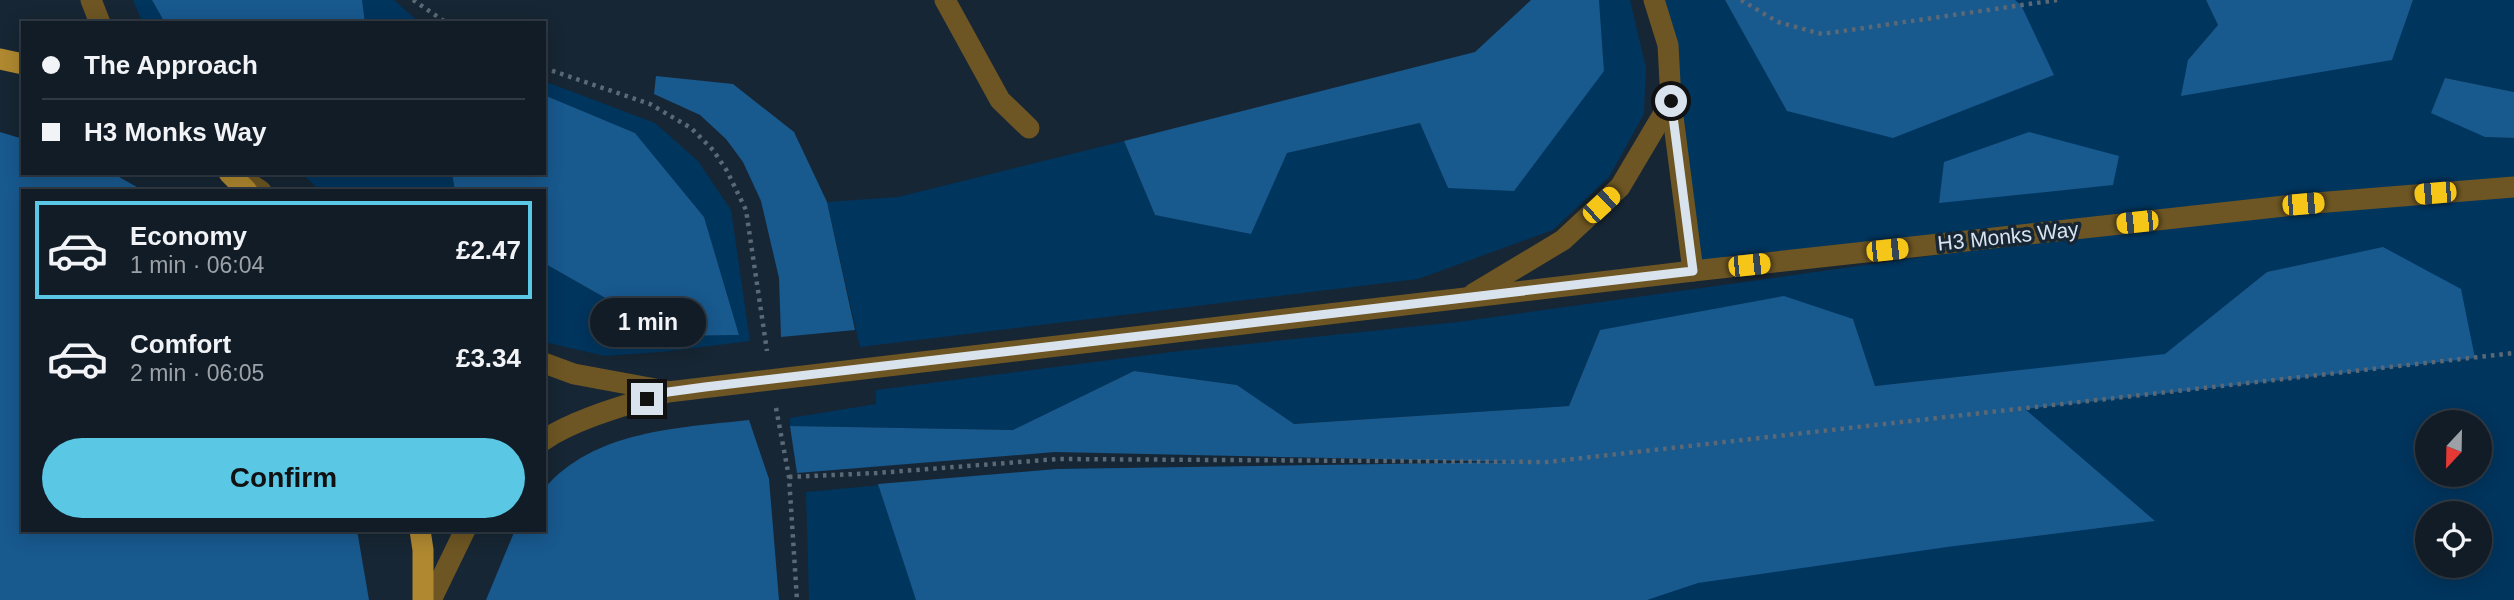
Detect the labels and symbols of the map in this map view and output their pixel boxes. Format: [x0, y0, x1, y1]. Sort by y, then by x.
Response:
route start [1655, 85, 1687, 117]
car [2414, 181, 2457, 205]
car [1579, 183, 1624, 227]
car [2282, 192, 2325, 216]
car [2116, 209, 2159, 235]
street label: H3 Monks Way [1936, 217, 2080, 255]
car [1866, 237, 1909, 263]
car [1728, 252, 1771, 278]
callout: 1 min [589, 298, 705, 346]
route end [631, 383, 663, 415]
north arrow [2415, 410, 2492, 486]

